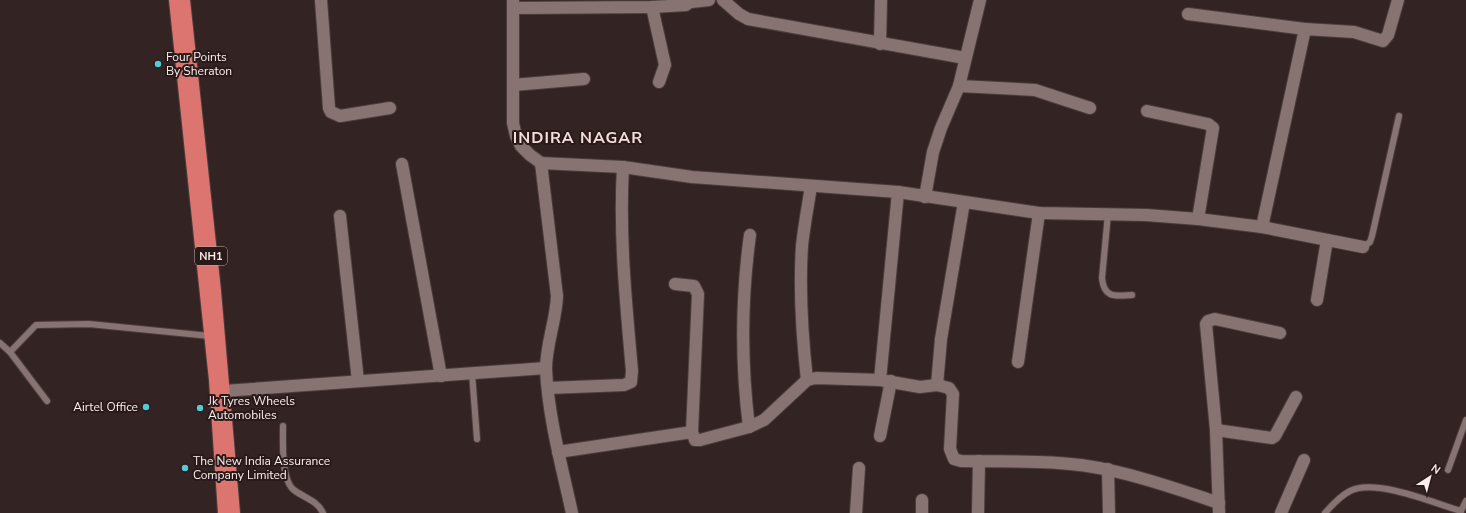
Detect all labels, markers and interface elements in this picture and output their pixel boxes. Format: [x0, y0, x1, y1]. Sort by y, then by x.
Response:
place label: Four Points By Sheraton [166, 49, 232, 79]
marker: Four Points By Sheraton [153, 59, 163, 69]
district label: INDIRA NAGAR [513, 127, 643, 149]
road number: NH1 [195, 247, 227, 265]
place label: Jk Tyres Wheels Automobiles [207, 393, 295, 423]
place label: Airtel Office [73, 399, 138, 415]
marker: Airtel Office [141, 402, 151, 412]
marker: Jk Tyres Wheels Automobiles [195, 403, 205, 413]
place label: The New India Assurance Company Limited [193, 453, 330, 483]
north arrow [1410, 457, 1450, 497]
text: N [1428, 461, 1443, 478]
marker: The New India Assurance Company Limited [180, 463, 190, 473]

